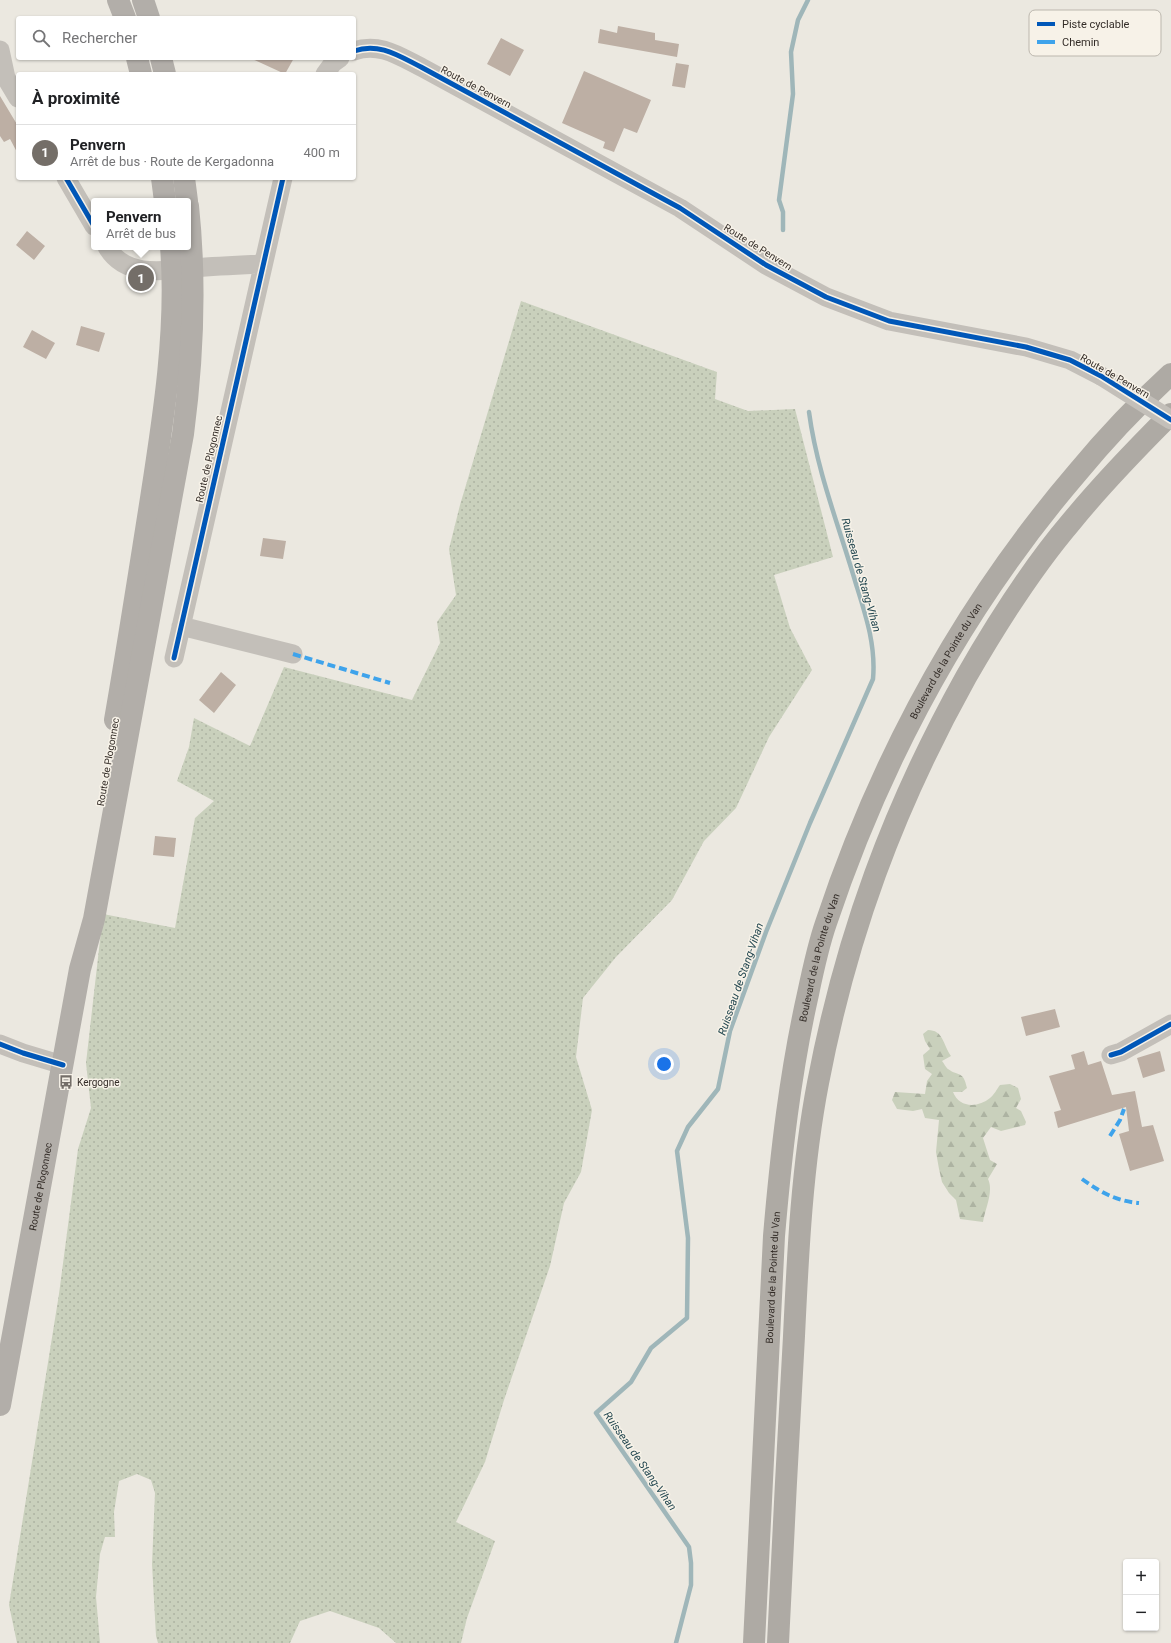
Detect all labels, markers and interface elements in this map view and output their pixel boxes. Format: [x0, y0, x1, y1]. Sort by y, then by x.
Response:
legend [1029, 10, 1161, 56]
search box [16, 16, 356, 60]
text: Piste cyclable [1062, 18, 1130, 31]
icon: search [30, 27, 52, 49]
text: Rechercher [62, 29, 137, 47]
text: Chemin [1062, 36, 1099, 49]
street label: Route de Penvern [439, 64, 513, 110]
text: À proximité [32, 88, 120, 108]
text: Penvern [70, 136, 126, 154]
text: 1 [41, 145, 49, 160]
text: 400 m [303, 145, 340, 160]
text: Arrêt de bus · Route de Kergadonna [70, 154, 274, 169]
popup [91, 198, 191, 250]
text: Penvern [106, 208, 162, 226]
street label: Route de Penvern [722, 222, 794, 272]
text: Arrêt de bus [106, 226, 176, 241]
pin: 1 [128, 263, 154, 293]
street label: Route de Penvern [1079, 352, 1151, 400]
street label: Route de Plogonnec [194, 414, 224, 504]
water label: Ruisseau de Stang-Vihan [838, 517, 884, 634]
street label: Boulevard de la Pointe du Van [907, 601, 984, 721]
street label: Route de Plogonnec [95, 717, 121, 807]
street label: Boulevard de la Pointe du Van [797, 892, 841, 1023]
water label: Ruisseau de Stang-Vihan [716, 921, 766, 1037]
your location [654, 1054, 674, 1074]
bus stop icon: Kergogne [58, 1074, 74, 1090]
place label: Kergogne [77, 1077, 120, 1088]
street label: Route de Plogonnec [27, 1142, 54, 1232]
street label: Boulevard de la Pointe du Van [763, 1211, 782, 1344]
water label: Ruisseau de Stang-Vihan [601, 1409, 679, 1513]
map controls [1123, 1559, 1159, 1631]
button: + [1123, 1559, 1159, 1595]
button: − [1123, 1595, 1159, 1631]

